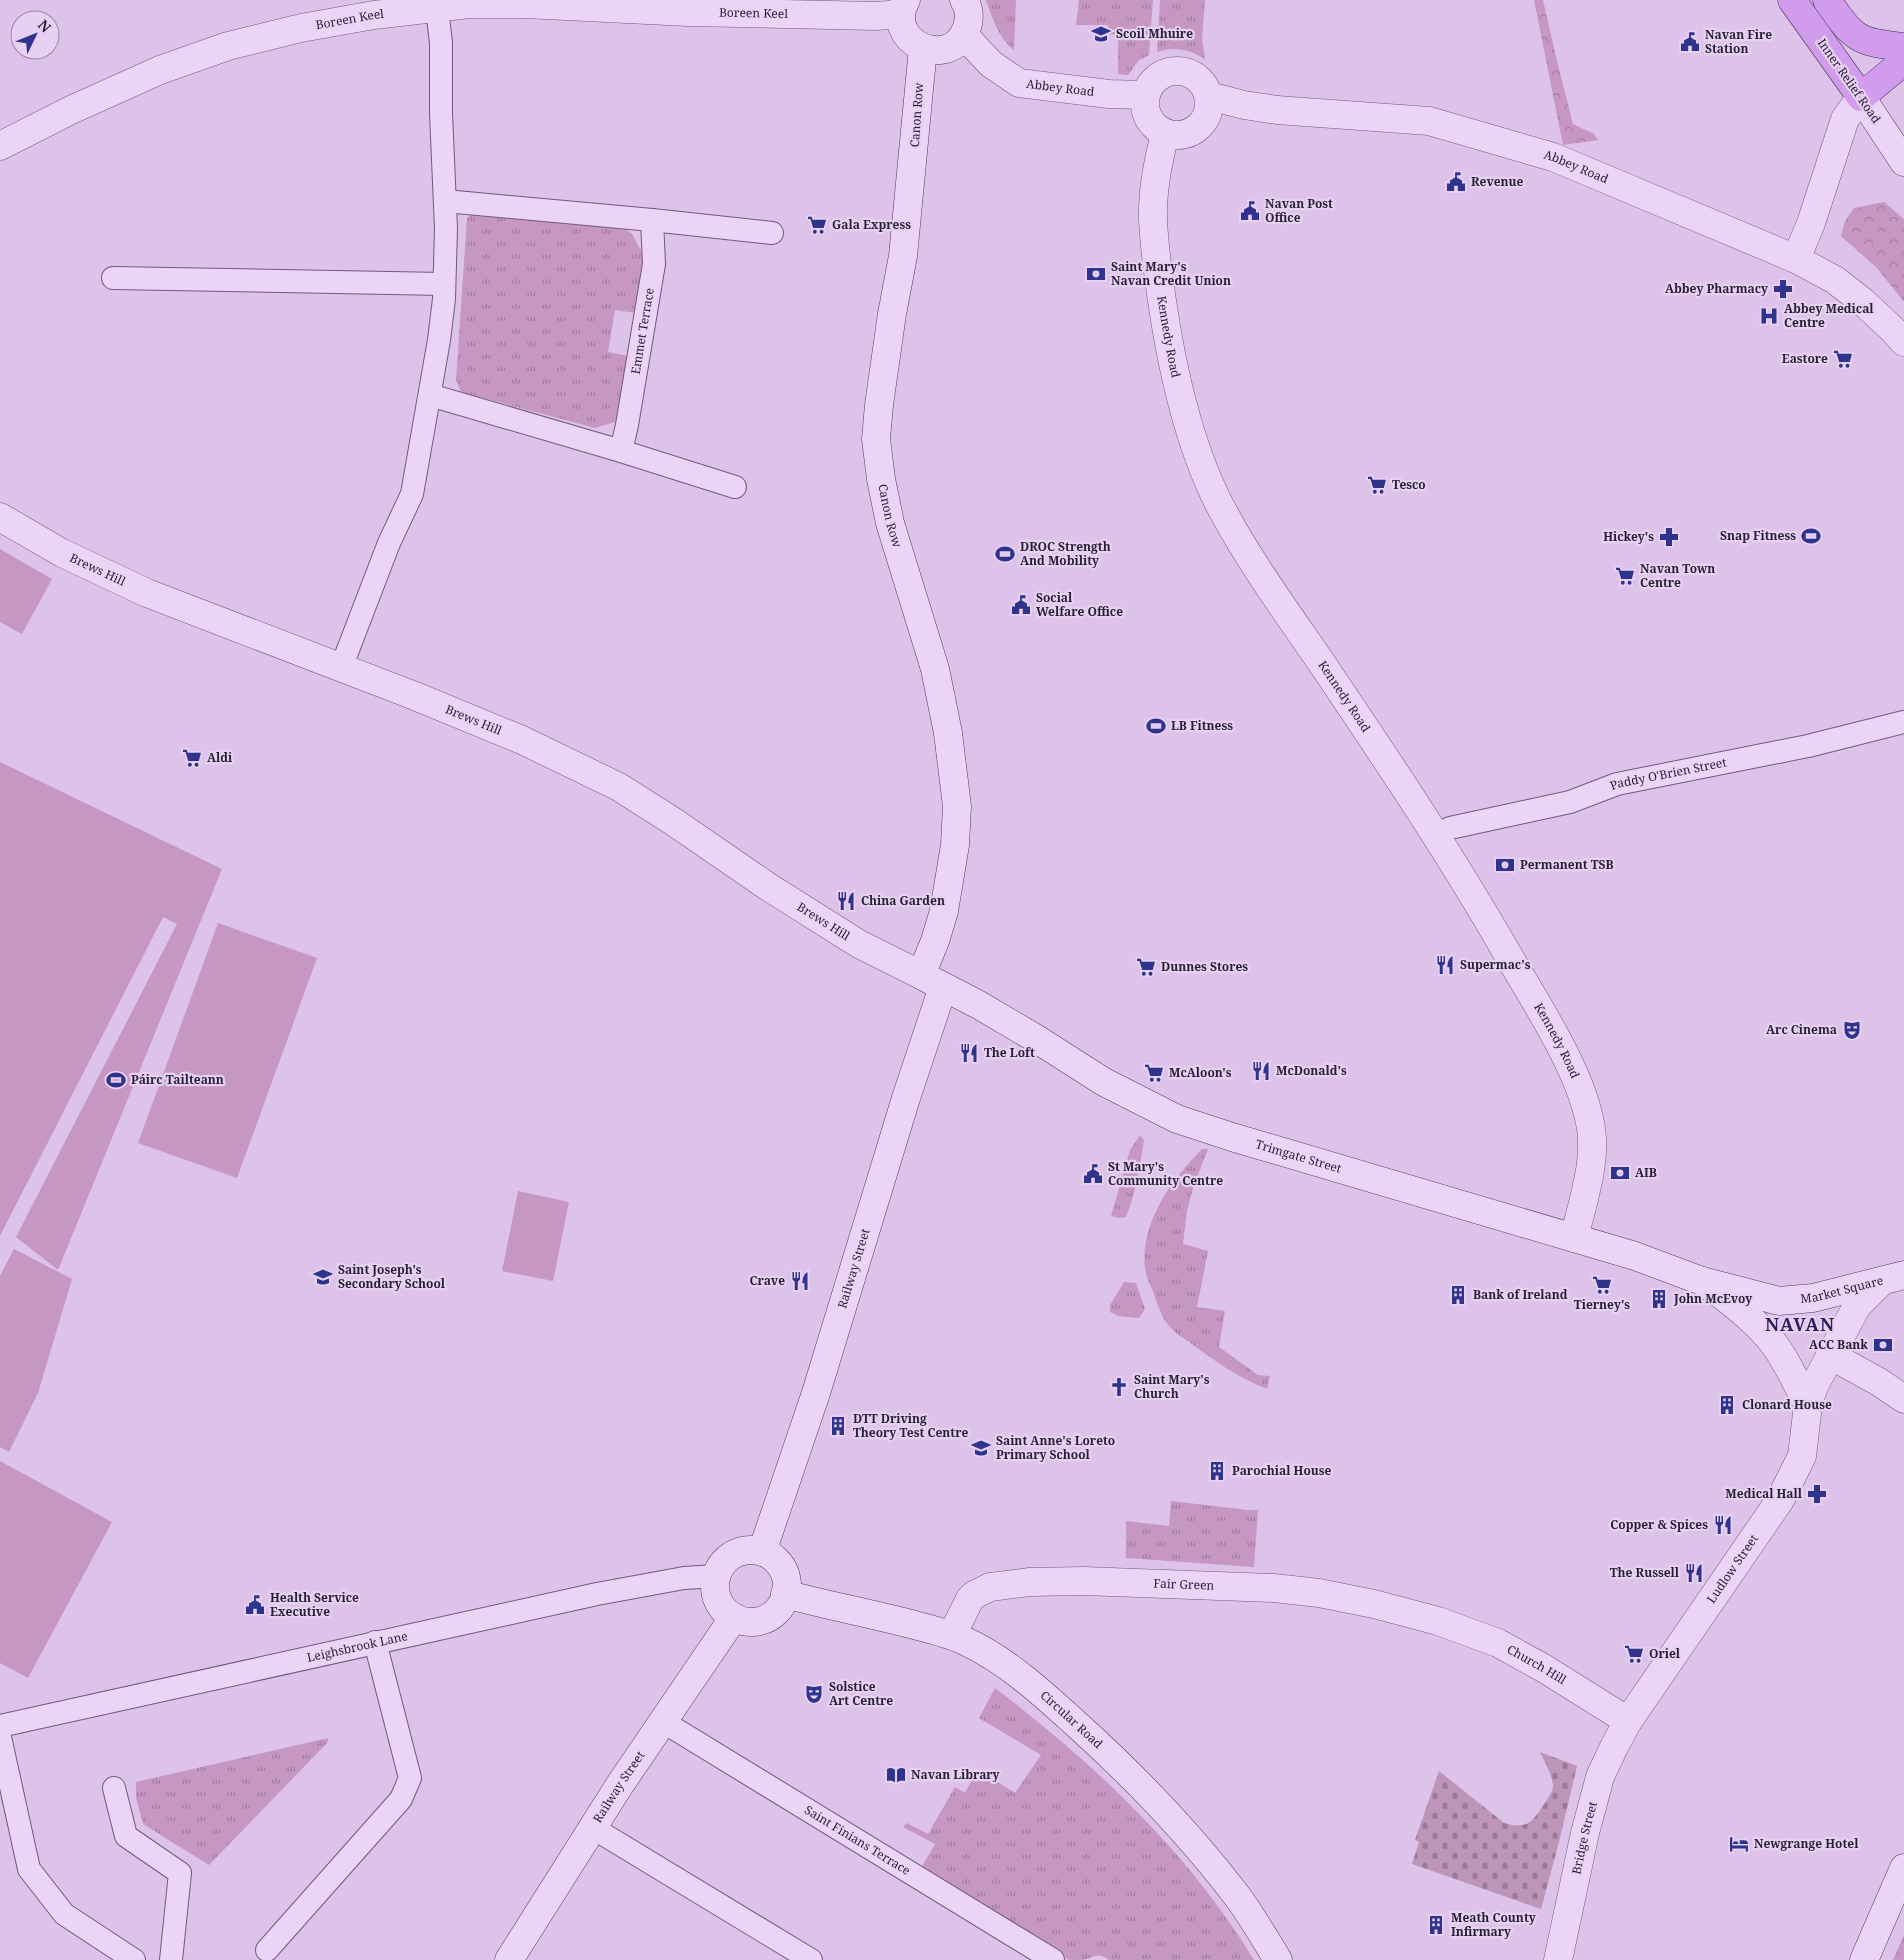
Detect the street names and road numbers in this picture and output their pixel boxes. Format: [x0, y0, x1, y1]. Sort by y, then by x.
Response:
street label: Boreen Keel [719, 4, 788, 22]
street label: Boreen Keel [314, 5, 385, 33]
street label: Inner Relief Road [1814, 35, 1885, 127]
street label: Abbey Road [1025, 75, 1096, 100]
street label: Canon Row [906, 81, 927, 148]
street label: Abbey Road [1542, 146, 1612, 188]
street label: Emmet Terrace [627, 286, 658, 375]
street label: Kennedy Road [1153, 295, 1185, 380]
street label: Canon Row [874, 482, 906, 550]
street label: Brews Hill [67, 549, 129, 590]
street label: Kennedy Road [1314, 657, 1375, 736]
street label: Brews Hill [443, 700, 505, 739]
street label: Paddy O'Brien Street [1607, 753, 1728, 794]
street label: Brews Hill [794, 898, 854, 944]
street label: Kennedy Road [1530, 1000, 1584, 1081]
street label: Trimgate Street [1254, 1135, 1343, 1177]
street label: Railway Street [833, 1226, 874, 1310]
street label: Market Square [1800, 1272, 1885, 1307]
street label: Ludlow Street [1702, 1531, 1762, 1606]
street label: Fair Green [1153, 1575, 1215, 1594]
street label: Leighsbrook Lane [305, 1627, 409, 1666]
street label: Church Hill [1504, 1641, 1570, 1688]
street label: Circular Road [1037, 1687, 1107, 1752]
street label: Railway Street [589, 1748, 648, 1826]
street label: Bridge Street [1567, 1799, 1601, 1876]
street label: Saint Finians Terrace [802, 1801, 914, 1879]

